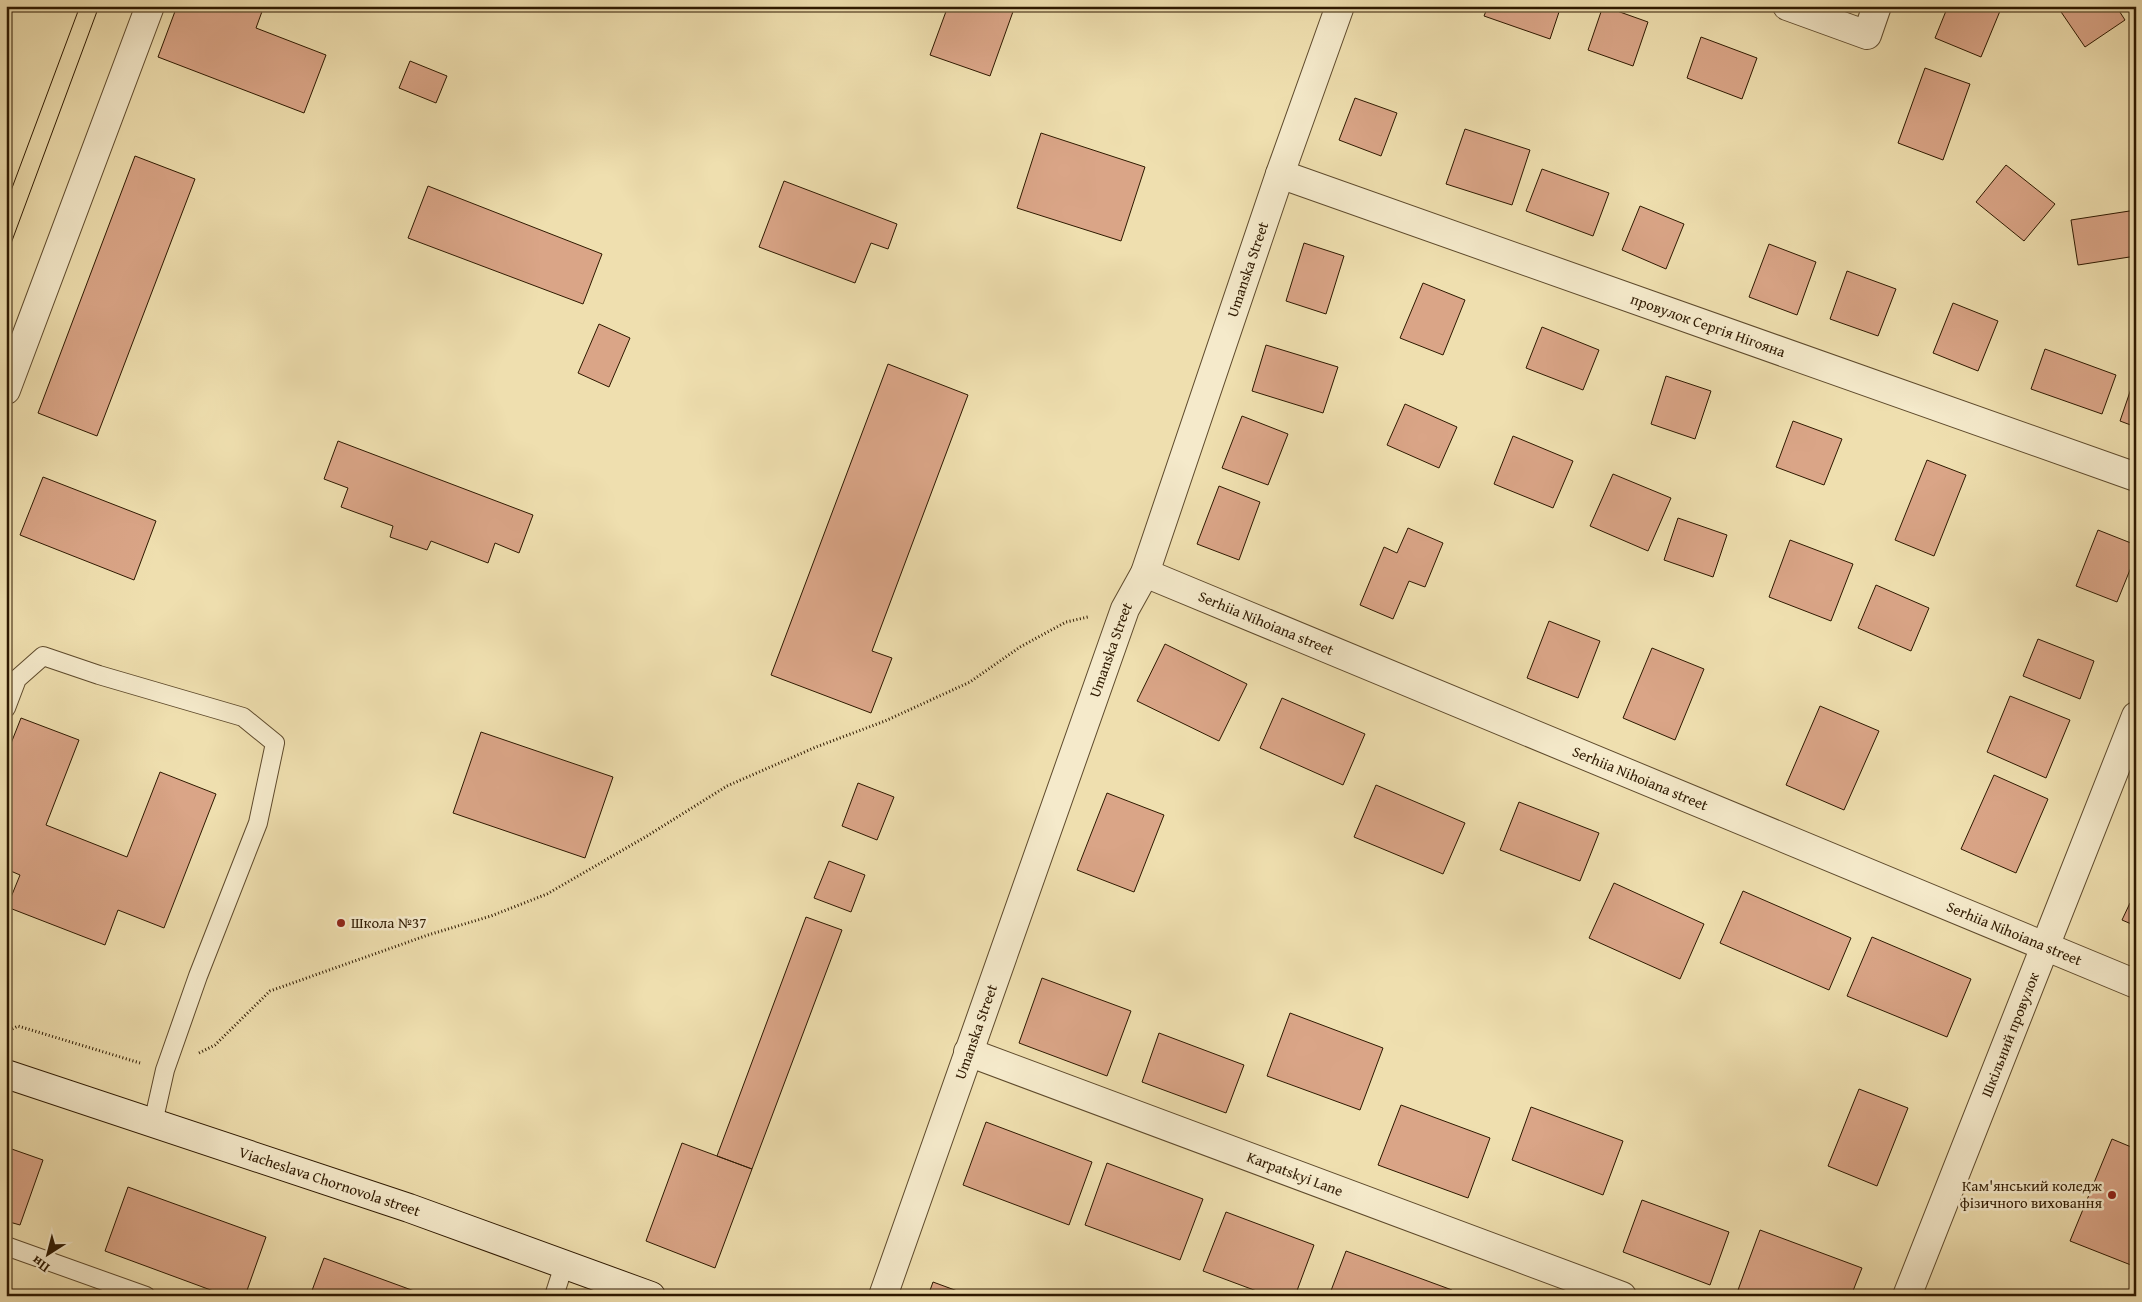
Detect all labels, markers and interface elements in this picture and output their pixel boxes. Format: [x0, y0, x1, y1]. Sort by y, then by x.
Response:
street label: Umanska Street [1221, 218, 1273, 320]
street label: провулок Сергія Нігояна [1628, 288, 1789, 362]
street label: Serhiia Nihoiana street [1195, 585, 1338, 660]
street label: Umanska Street [1084, 597, 1137, 700]
street label: Serhiia Nihoiana street [1569, 740, 1712, 816]
street label: Serhiia Nihoiana street [1944, 896, 2086, 971]
place label: Школа №37 [351, 912, 426, 933]
marker: Школа №37 [335, 917, 347, 929]
street label: Шкільний провулок [1976, 969, 2044, 1100]
street label: Umanska Street [949, 981, 1002, 1082]
street label: Viacheslava Chornovola street [236, 1141, 424, 1222]
street label: Karpatskyi Lane [1244, 1146, 1346, 1201]
place label: Кам'янський коледж фізичного виховання [1960, 1175, 2102, 1213]
marker: Кам'янський коледж фізичного виховання [2106, 1189, 2118, 1201]
north arrow [22, 1230, 72, 1280]
text: Пн [27, 1251, 54, 1278]

